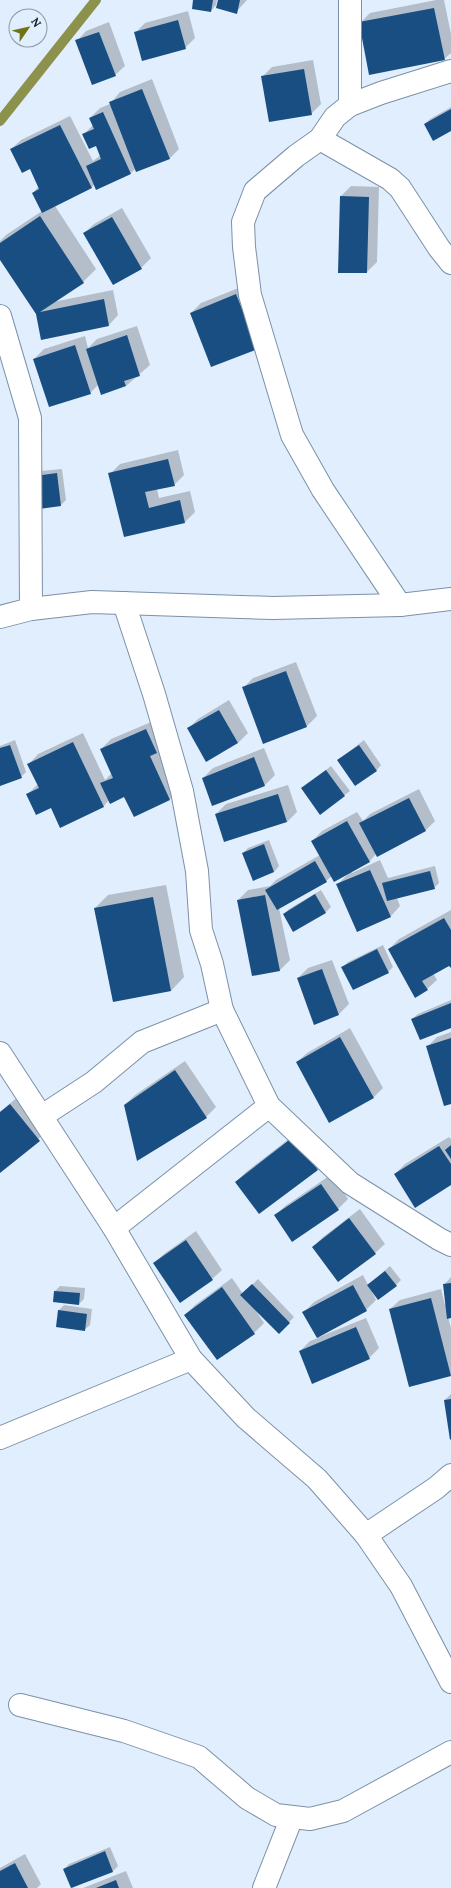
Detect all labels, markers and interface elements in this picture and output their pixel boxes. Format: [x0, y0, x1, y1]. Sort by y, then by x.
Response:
north arrow [8, 8, 48, 48]
text: N [28, 15, 45, 30]

